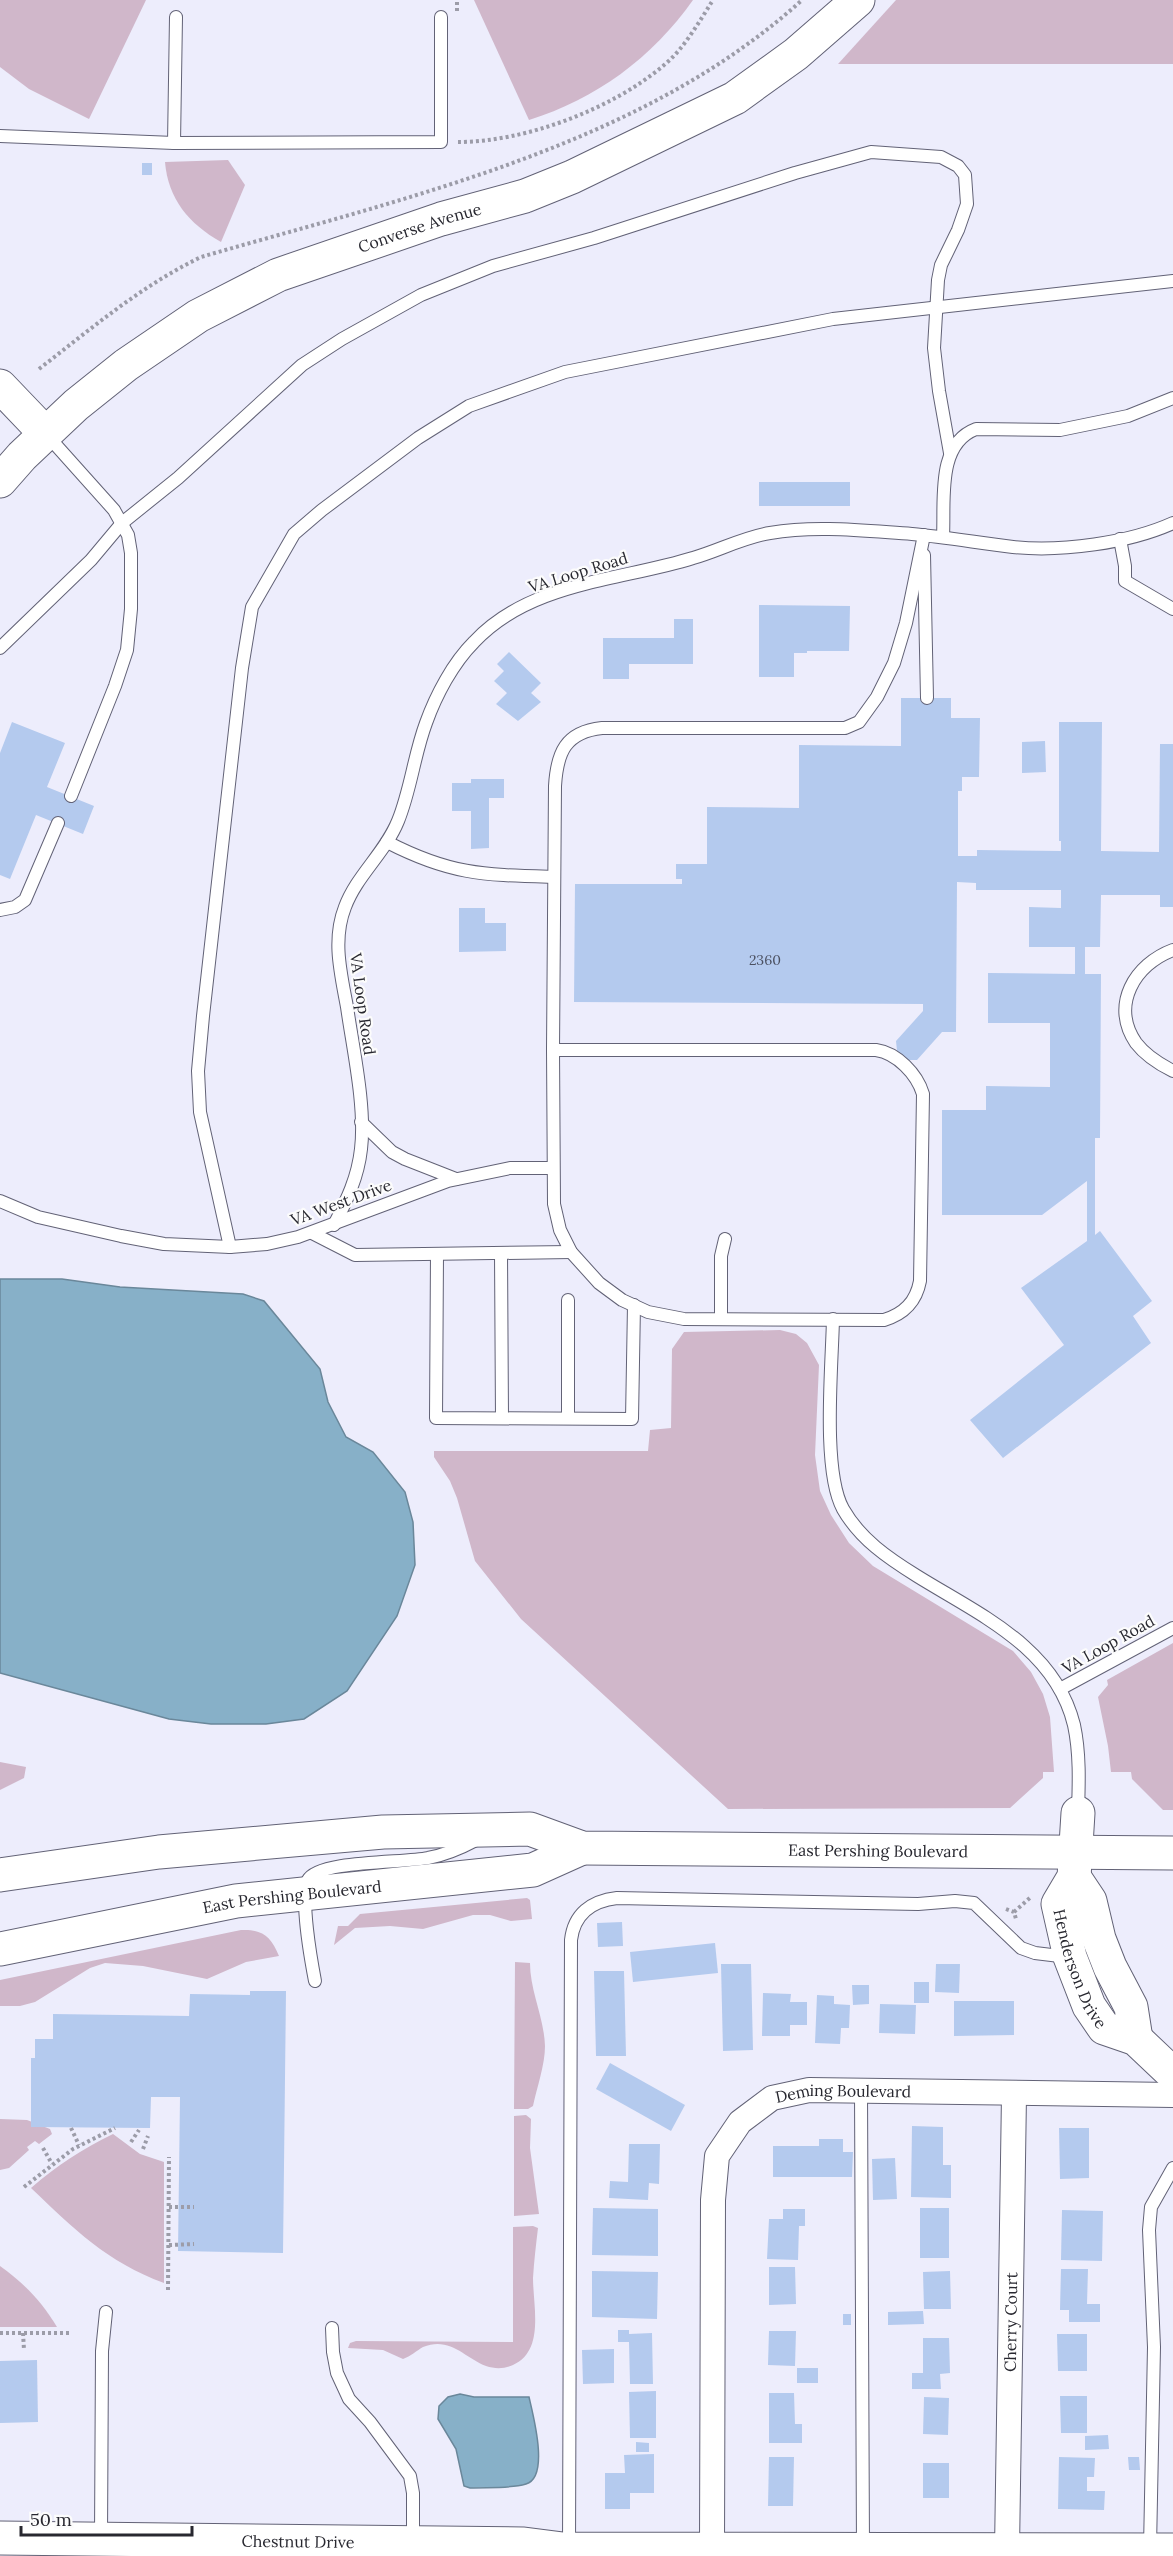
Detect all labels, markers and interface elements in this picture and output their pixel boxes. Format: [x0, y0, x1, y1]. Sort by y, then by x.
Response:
street label: Converse Avenue [355, 198, 484, 257]
street label: VA Loop Road [525, 547, 630, 597]
street label: VA Loop Road [346, 951, 380, 1057]
house number: 2360 [749, 951, 781, 969]
street label: VA West Drive [287, 1174, 394, 1230]
street label: VA Loop Road [1057, 1610, 1158, 1678]
street label: East Pershing Boulevard [788, 1840, 969, 1861]
street label: East Pershing Boulevard [201, 1876, 383, 1918]
street label: Henderson Drive [1049, 1907, 1111, 2032]
street label: Deming Boulevard [773, 2080, 912, 2107]
street label: Cherry Court [1000, 2271, 1021, 2372]
scale bar [21, 2499, 192, 2537]
text: 50 m [30, 2508, 72, 2531]
street label: Chestnut Drive [241, 2531, 355, 2552]

